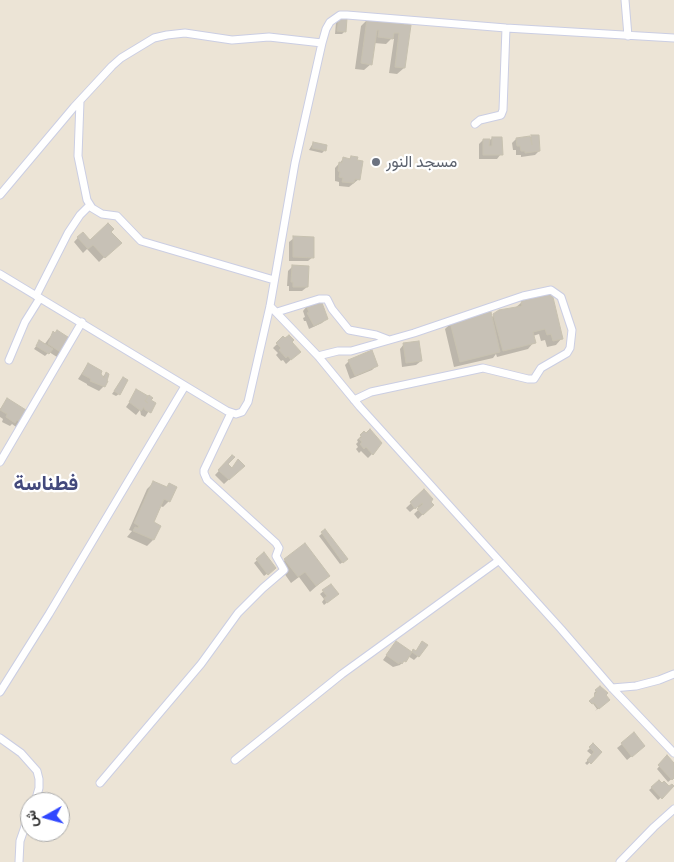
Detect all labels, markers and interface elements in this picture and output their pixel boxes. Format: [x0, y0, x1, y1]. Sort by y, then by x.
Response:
place label: مسجد النور [386, 152, 457, 172]
marker: مسجد النور [370, 156, 382, 168]
district label: فطناسة [14, 471, 78, 497]
north arrow [20, 792, 70, 842]
text: ش [21, 809, 41, 828]

